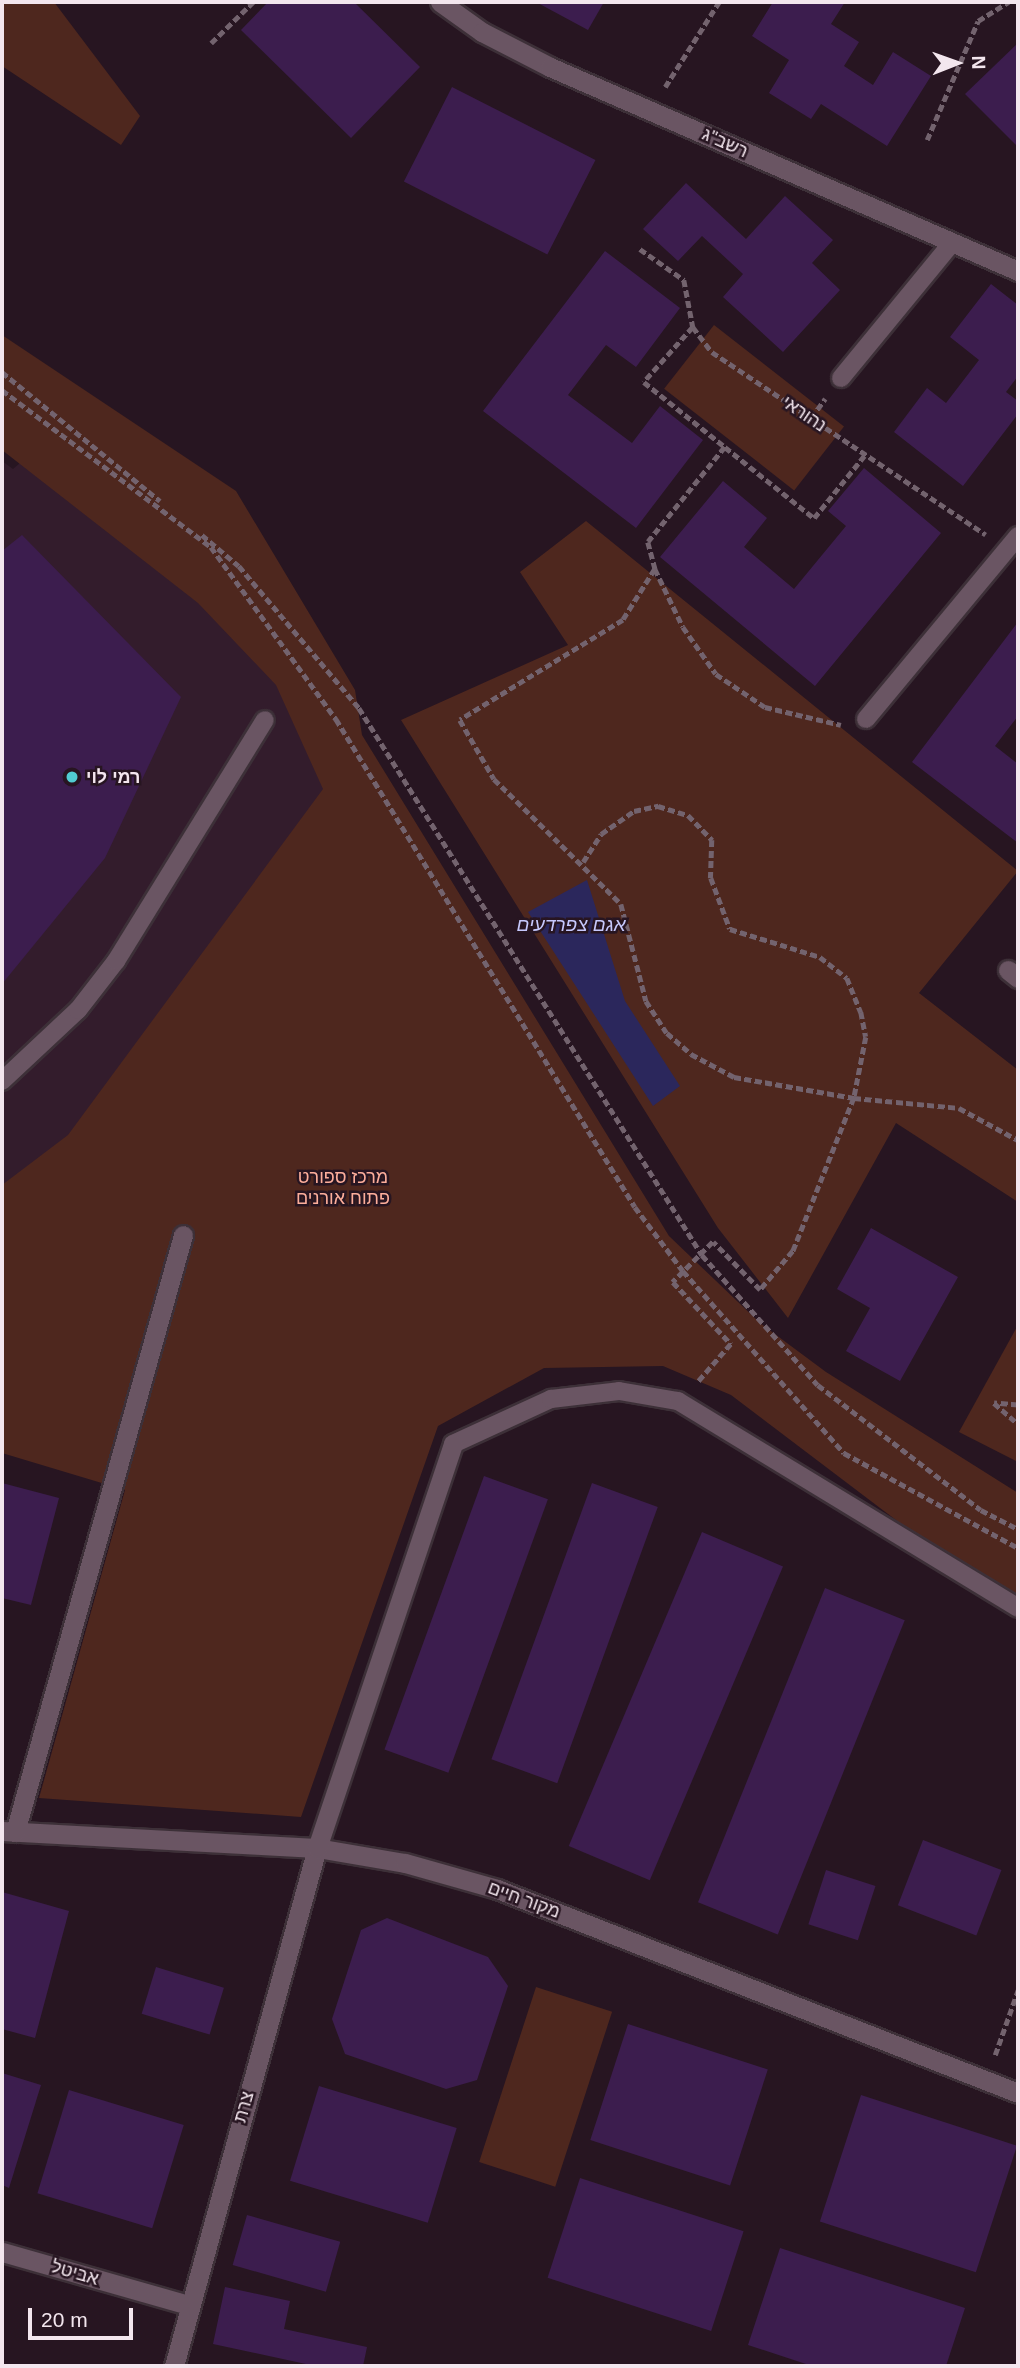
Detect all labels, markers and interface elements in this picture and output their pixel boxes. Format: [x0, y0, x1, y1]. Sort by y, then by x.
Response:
north arrow [922, 28, 992, 98]
text: N [968, 56, 989, 70]
street label: רשב"ג [699, 123, 751, 163]
street label: נהוראי [778, 391, 830, 437]
place label: רמי לוי [86, 766, 140, 788]
marker: רמי לוי [64, 769, 80, 785]
water label: אגם צפרדעים [516, 914, 626, 936]
park label: מרכז ספורט פתוח אורנים [296, 1167, 390, 1210]
street label: מקור חיים [485, 1877, 563, 1923]
street label: צרת [229, 2089, 259, 2125]
street label: אביטל [49, 2256, 101, 2290]
scale bar [32, 2294, 136, 2338]
text: 20 m [41, 2308, 88, 2331]

